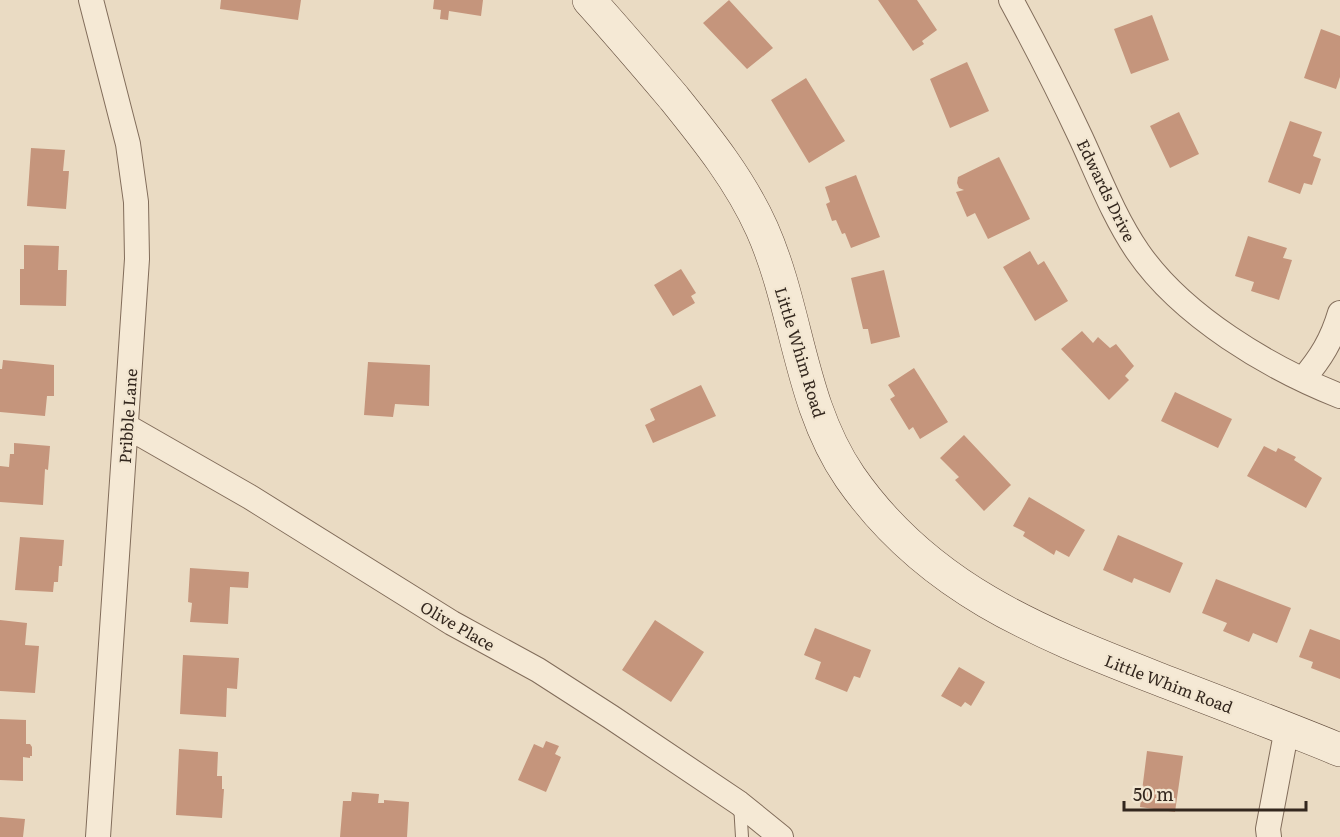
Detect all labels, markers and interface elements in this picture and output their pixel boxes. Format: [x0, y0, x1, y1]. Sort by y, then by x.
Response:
street label: Edwards Drive [1072, 135, 1142, 245]
street label: Little Whim Road [770, 284, 832, 421]
street label: Pribble Lane [112, 368, 142, 464]
street label: Olive Place [416, 594, 500, 656]
street label: Little Whim Road [1101, 647, 1237, 719]
scale bar [1124, 774, 1306, 812]
text: 50 m [1133, 780, 1174, 807]

